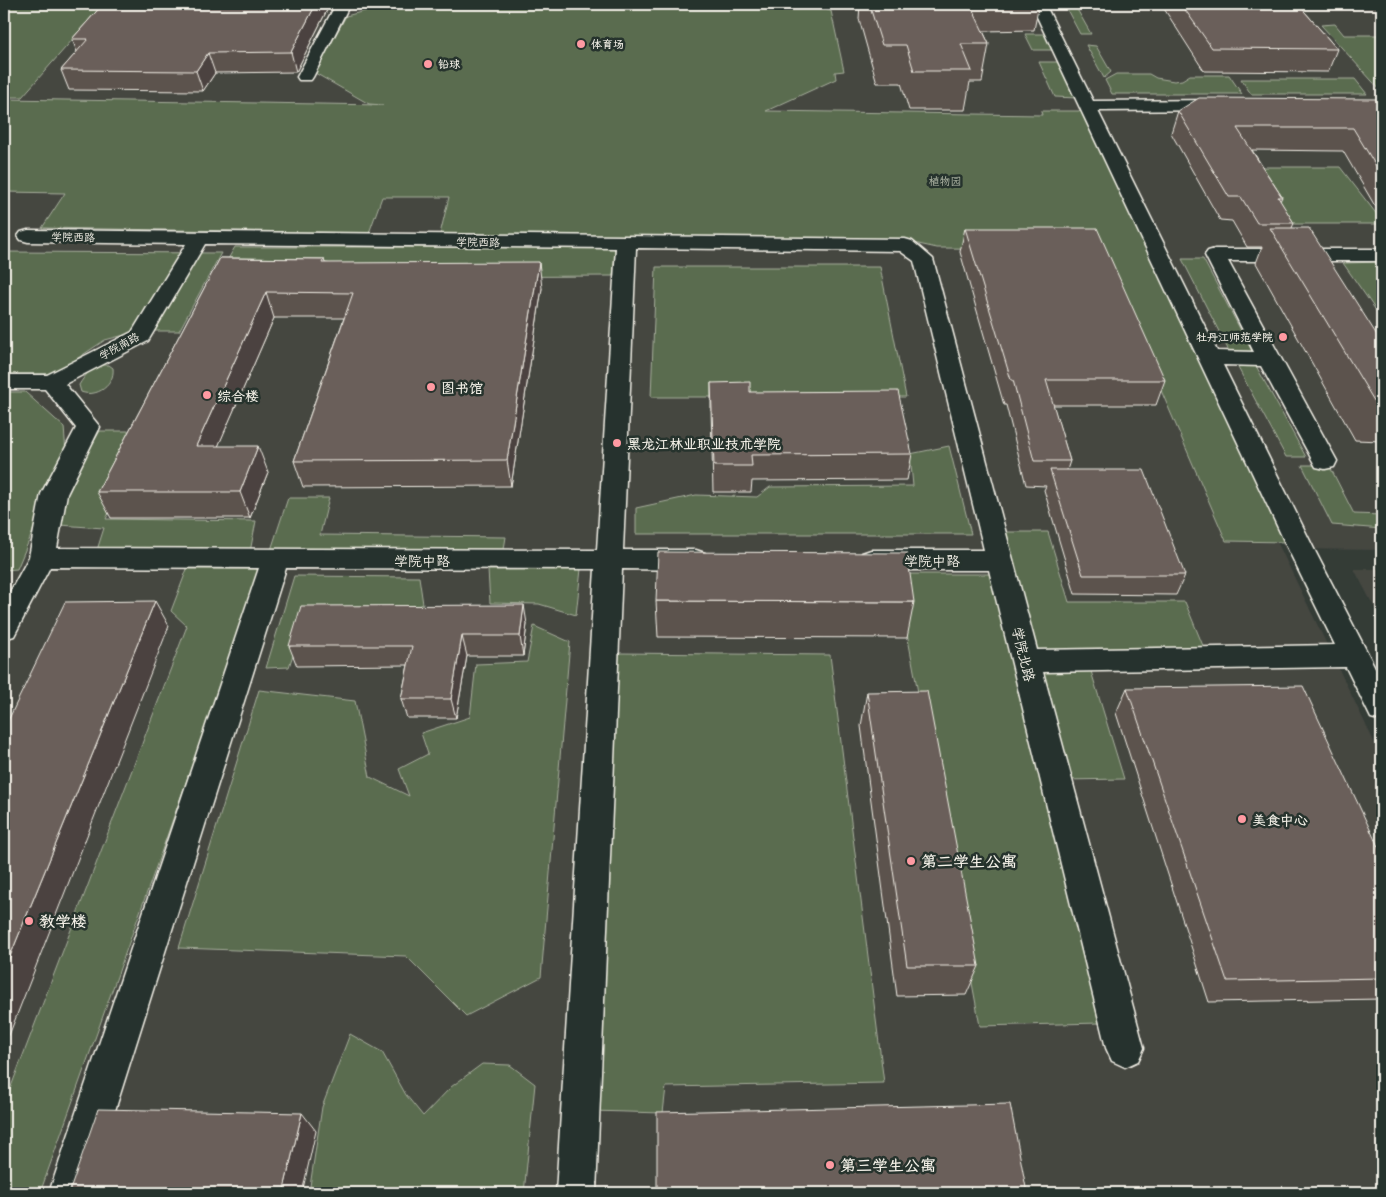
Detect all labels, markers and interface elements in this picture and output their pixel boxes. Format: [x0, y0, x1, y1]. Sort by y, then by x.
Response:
place label: 体育场 [591, 37, 624, 51]
marker: 体育场 [575, 38, 587, 50]
place label: 铅球 [438, 57, 461, 71]
marker: 铅球 [422, 58, 434, 70]
park label: 植物园 [929, 174, 962, 188]
street label: 学院西路 [51, 230, 95, 244]
street label: 学院西路 [456, 235, 500, 249]
street label: 学院南路 [96, 329, 142, 363]
place label: 牡丹江师范学院 [1196, 330, 1273, 344]
marker: 牡丹江师范学院 [1277, 331, 1289, 343]
place label: 图书馆 [441, 378, 483, 397]
marker: 图书馆 [425, 381, 437, 393]
place label: 综合楼 [217, 386, 259, 405]
marker: 综合楼 [201, 389, 213, 401]
place label: 黑龙江林业职业技术学院 [627, 434, 781, 453]
marker: 黑龙江林业职业技术学院 [611, 437, 623, 449]
street label: 学院中路 [394, 551, 450, 570]
street label: 学院中路 [904, 551, 960, 570]
street label: 学院北路 [1008, 625, 1040, 683]
place label: 美食中心 [1252, 810, 1308, 829]
marker: 美食中心 [1236, 813, 1248, 825]
place label: 第二学生公寓 [921, 850, 1017, 872]
marker: 第二学生公寓 [905, 855, 917, 867]
place label: 教学楼 [39, 910, 87, 932]
marker: 教学楼 [23, 915, 35, 927]
place label: 第三学生公寓 [840, 1154, 936, 1176]
marker: 第三学生公寓 [824, 1159, 836, 1171]

